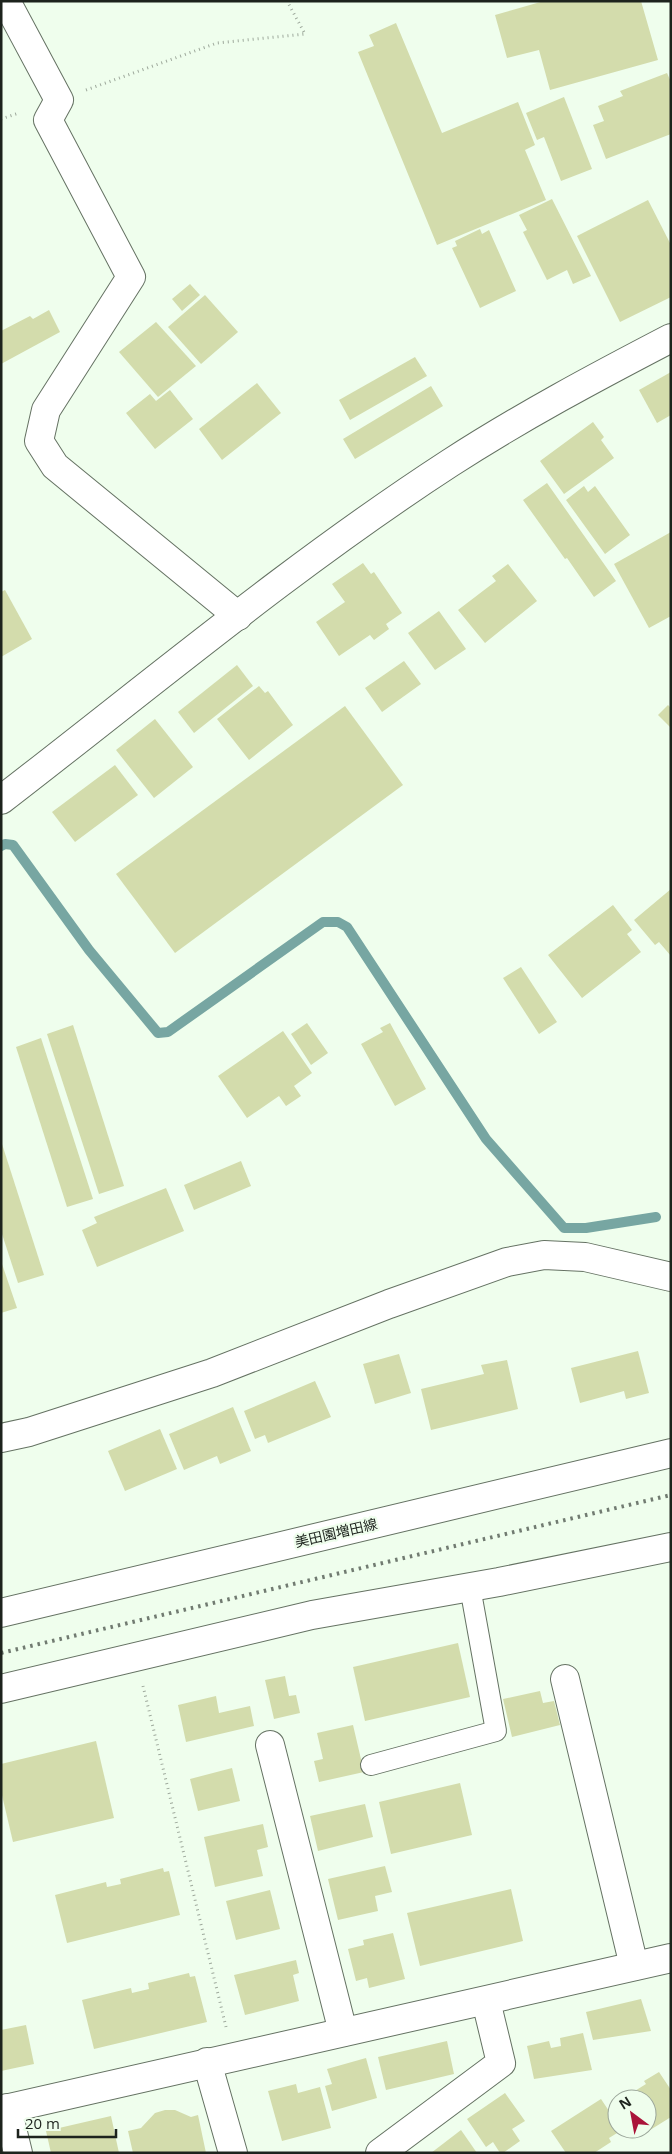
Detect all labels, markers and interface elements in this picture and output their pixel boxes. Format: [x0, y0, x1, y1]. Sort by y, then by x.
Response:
street label: 美田園増田線 [293, 1514, 379, 1551]
north arrow [607, 2089, 657, 2139]
text: N [615, 2091, 635, 2114]
scale bar [18, 2106, 115, 2138]
text: 20 m [25, 2113, 60, 2133]

